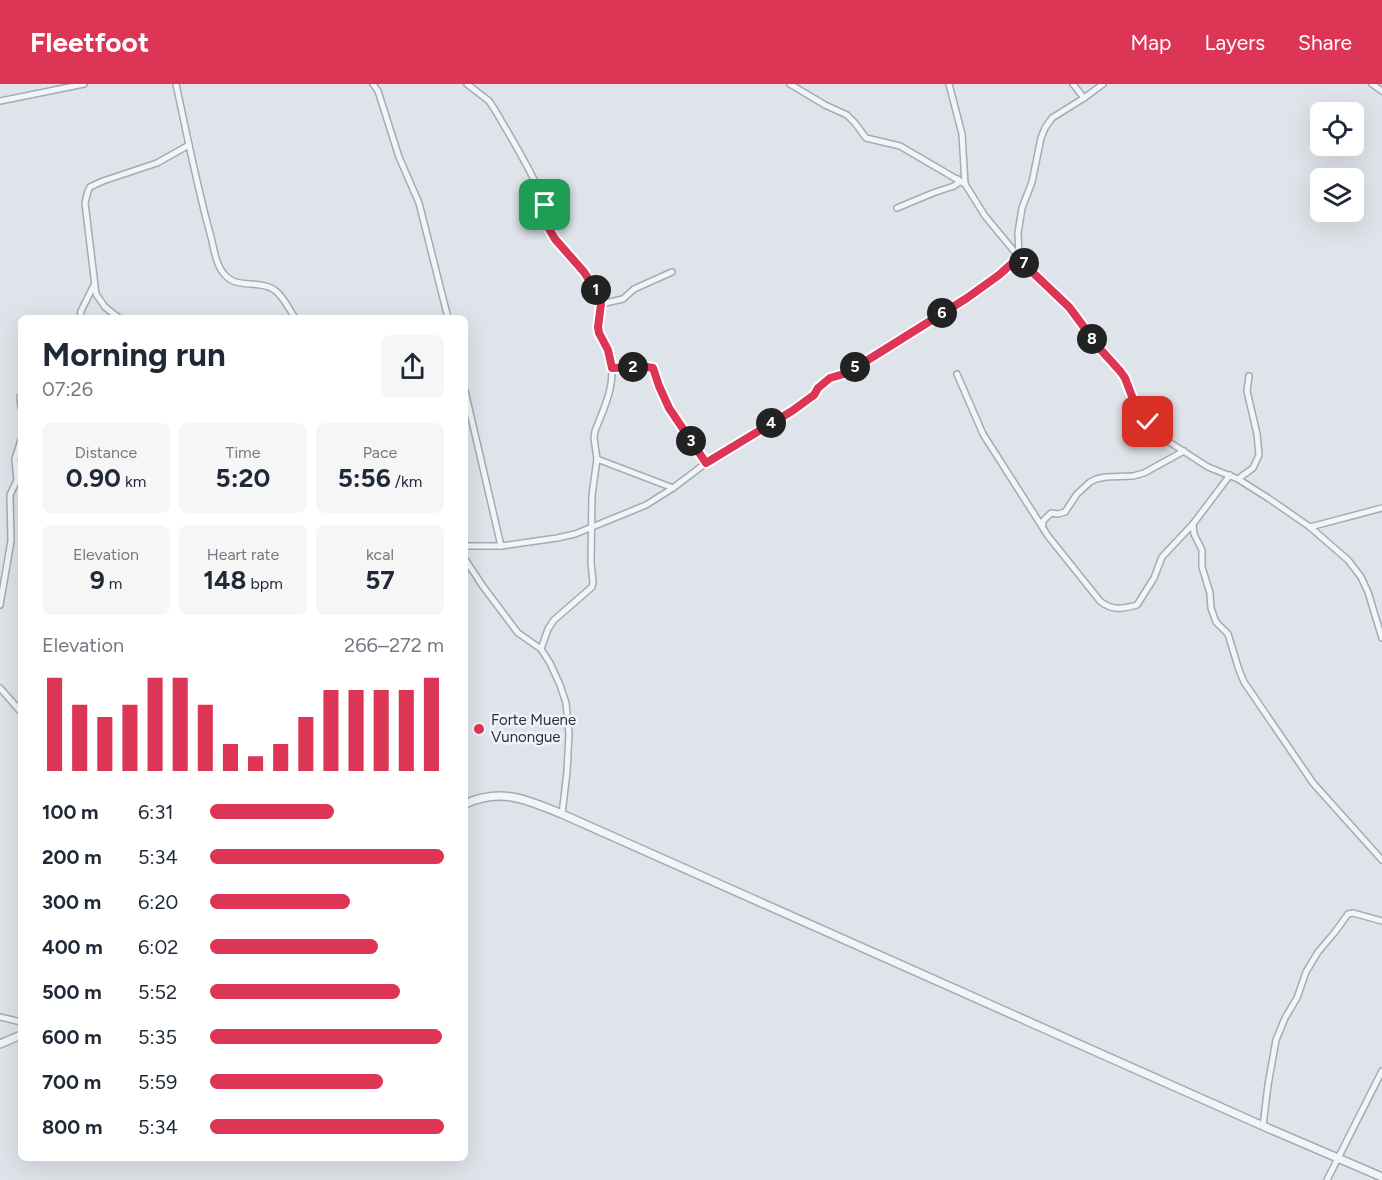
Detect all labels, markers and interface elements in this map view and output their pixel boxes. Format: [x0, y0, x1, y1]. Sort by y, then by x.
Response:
text: Fleetfoot [30, 25, 149, 59]
text: Map [1131, 30, 1171, 55]
text: Layers [1204, 30, 1265, 55]
text: Share [1298, 30, 1352, 55]
map controls [1310, 102, 1364, 222]
button: locate [1310, 102, 1364, 156]
button: layers [1310, 168, 1364, 222]
pin [519, 179, 570, 230]
icon: arrive [528, 188, 561, 221]
pin: 7 [1009, 248, 1039, 278]
text: 7 [1020, 253, 1028, 272]
pin: 1 [581, 275, 611, 305]
text: 1 [593, 280, 599, 299]
pin: 6 [927, 298, 957, 328]
text: 6 [937, 303, 947, 322]
pin: 8 [1077, 324, 1107, 354]
text: 8 [1087, 329, 1097, 348]
text: Morning run [42, 335, 226, 374]
button: share [381, 335, 444, 398]
pin: 2 [618, 352, 648, 382]
pin: 5 [840, 352, 870, 382]
text: 2 [628, 357, 638, 376]
text: 5 [850, 357, 860, 376]
text: 07:26 [42, 377, 93, 401]
pin [1122, 396, 1173, 447]
icon: check [1131, 405, 1164, 438]
pin: 4 [756, 408, 786, 438]
text: 4 [766, 413, 776, 432]
pin: 3 [676, 426, 706, 456]
text: 3 [687, 431, 695, 450]
text: Distance [75, 443, 137, 462]
text: Time [226, 443, 260, 462]
text: Pace [363, 443, 397, 462]
text: 0.90 [66, 462, 121, 494]
text: 5:20 [216, 462, 270, 494]
text: 5:56 [338, 462, 391, 494]
text: km [121, 472, 146, 491]
text: /km [391, 472, 422, 491]
text: Elevation [73, 545, 139, 564]
text: Heart rate [207, 545, 279, 564]
text: kcal [366, 545, 394, 564]
text: 9 [90, 564, 105, 596]
text: 148 [203, 564, 246, 596]
text: 57 [365, 564, 395, 596]
text: m [105, 574, 122, 593]
text: bpm [246, 574, 283, 593]
text: Elevation [42, 633, 124, 657]
text: 266–272 m [344, 633, 444, 657]
place label: Forte Muene Vunongue [491, 711, 576, 746]
marker: Forte Muene Vunongue [472, 722, 486, 736]
text: 100 m [42, 800, 99, 824]
text: 6:31 [138, 800, 174, 824]
text: 200 m [42, 845, 102, 869]
text: 5:34 [138, 845, 178, 869]
text: 300 m [42, 890, 101, 914]
text: 6:20 [138, 890, 178, 914]
text: 400 m [42, 935, 103, 959]
text: 6:02 [138, 935, 178, 959]
text: 500 m [42, 980, 102, 1004]
text: 5:52 [138, 980, 177, 1004]
text: 600 m [42, 1025, 102, 1049]
text: 5:35 [138, 1025, 177, 1049]
text: 700 m [42, 1070, 101, 1094]
text: 5:59 [138, 1070, 177, 1094]
text: 800 m [42, 1115, 102, 1139]
text: 5:34 [138, 1115, 178, 1139]

